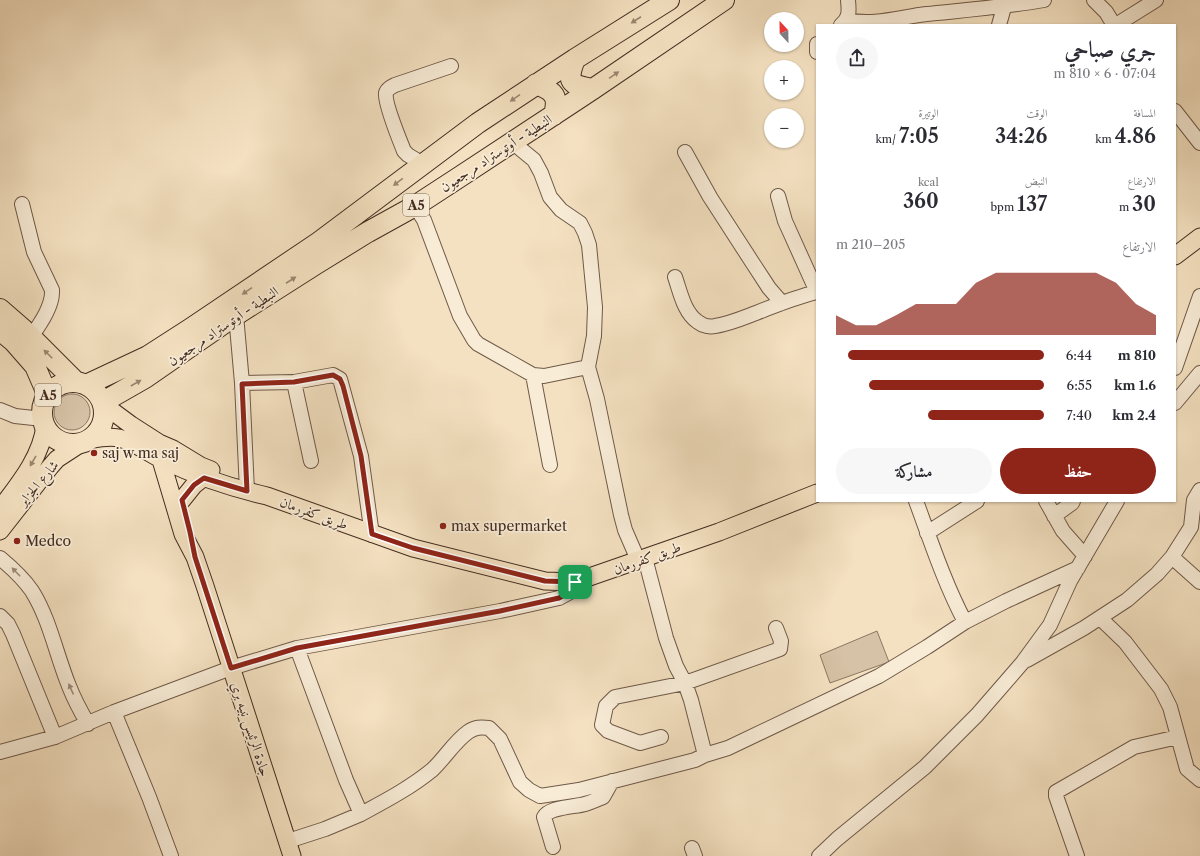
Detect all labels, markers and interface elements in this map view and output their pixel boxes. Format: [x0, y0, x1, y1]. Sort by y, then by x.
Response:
north arrow [764, 12, 804, 52]
map controls [764, 12, 804, 148]
one-way arrow [631, 16, 641, 24]
text: جري صباحي [1064, 36, 1156, 63]
button: share [836, 37, 878, 79]
button: + [764, 60, 804, 100]
text: 07:04 · 6 × 810 m [1054, 65, 1156, 81]
one-way arrow [609, 71, 619, 79]
one-way arrow [509, 95, 521, 102]
text: الوتيرة [918, 106, 939, 120]
text: الوقت [1026, 106, 1047, 120]
text: المسافة [1134, 106, 1156, 120]
button: − [764, 108, 804, 148]
street label: النبطية - أوتوستراد مرجعيون [436, 109, 556, 197]
text: 7:05 [899, 124, 939, 148]
text: 34:26 [995, 124, 1047, 148]
text: 4.86 [1115, 124, 1156, 148]
text: /km [875, 132, 899, 146]
text: km [1095, 132, 1115, 146]
text: النبض [1025, 174, 1047, 188]
text: الارتفاع [1127, 174, 1156, 188]
text: kcal [918, 175, 939, 189]
one-way arrow [393, 178, 403, 186]
text: 360 [903, 189, 939, 213]
text: 137 [1017, 192, 1047, 216]
text: 30 [1132, 192, 1156, 216]
road number: A5 [403, 194, 429, 216]
text: bpm [990, 200, 1017, 214]
text: m [1119, 200, 1132, 214]
text: 205–210 m [836, 236, 905, 252]
text: الارتفاع [1122, 238, 1156, 254]
one-way arrow [286, 276, 297, 284]
street label: النبطية - أوتوستراد مرجعيون [164, 281, 282, 371]
one-way arrow [241, 287, 253, 294]
text: 6:44 [1066, 347, 1092, 363]
text: 810 m [1118, 347, 1156, 363]
one-way arrow [43, 349, 53, 359]
text: 6:55 [1067, 377, 1092, 393]
text: 1.6 km [1114, 377, 1156, 393]
one-way arrow [131, 379, 142, 386]
road number: A5 [35, 384, 61, 406]
text: 7:40 [1066, 407, 1092, 423]
text: 2.4 km [1112, 407, 1156, 423]
place label: saj w ma saj [102, 444, 179, 462]
marker: saj w ma saj [89, 448, 99, 458]
button: مشاركة [836, 448, 992, 494]
button: حفظ [1000, 448, 1156, 494]
one-way arrow [29, 455, 36, 467]
street label: شارع الجزاير [12, 456, 65, 513]
street label: طريق كفررمان [278, 492, 350, 534]
place label: max supermarket [451, 517, 567, 535]
marker: max supermarket [438, 521, 448, 531]
place label: Medco [25, 532, 71, 550]
marker: Medco [12, 536, 22, 546]
street label: طريق كفررمان [611, 537, 683, 579]
pin [558, 565, 592, 599]
one-way arrow [11, 567, 21, 577]
icon: arrive [564, 571, 586, 593]
street label: جادة الرئيس نبيه بري [224, 679, 275, 779]
one-way arrow [67, 683, 73, 695]

